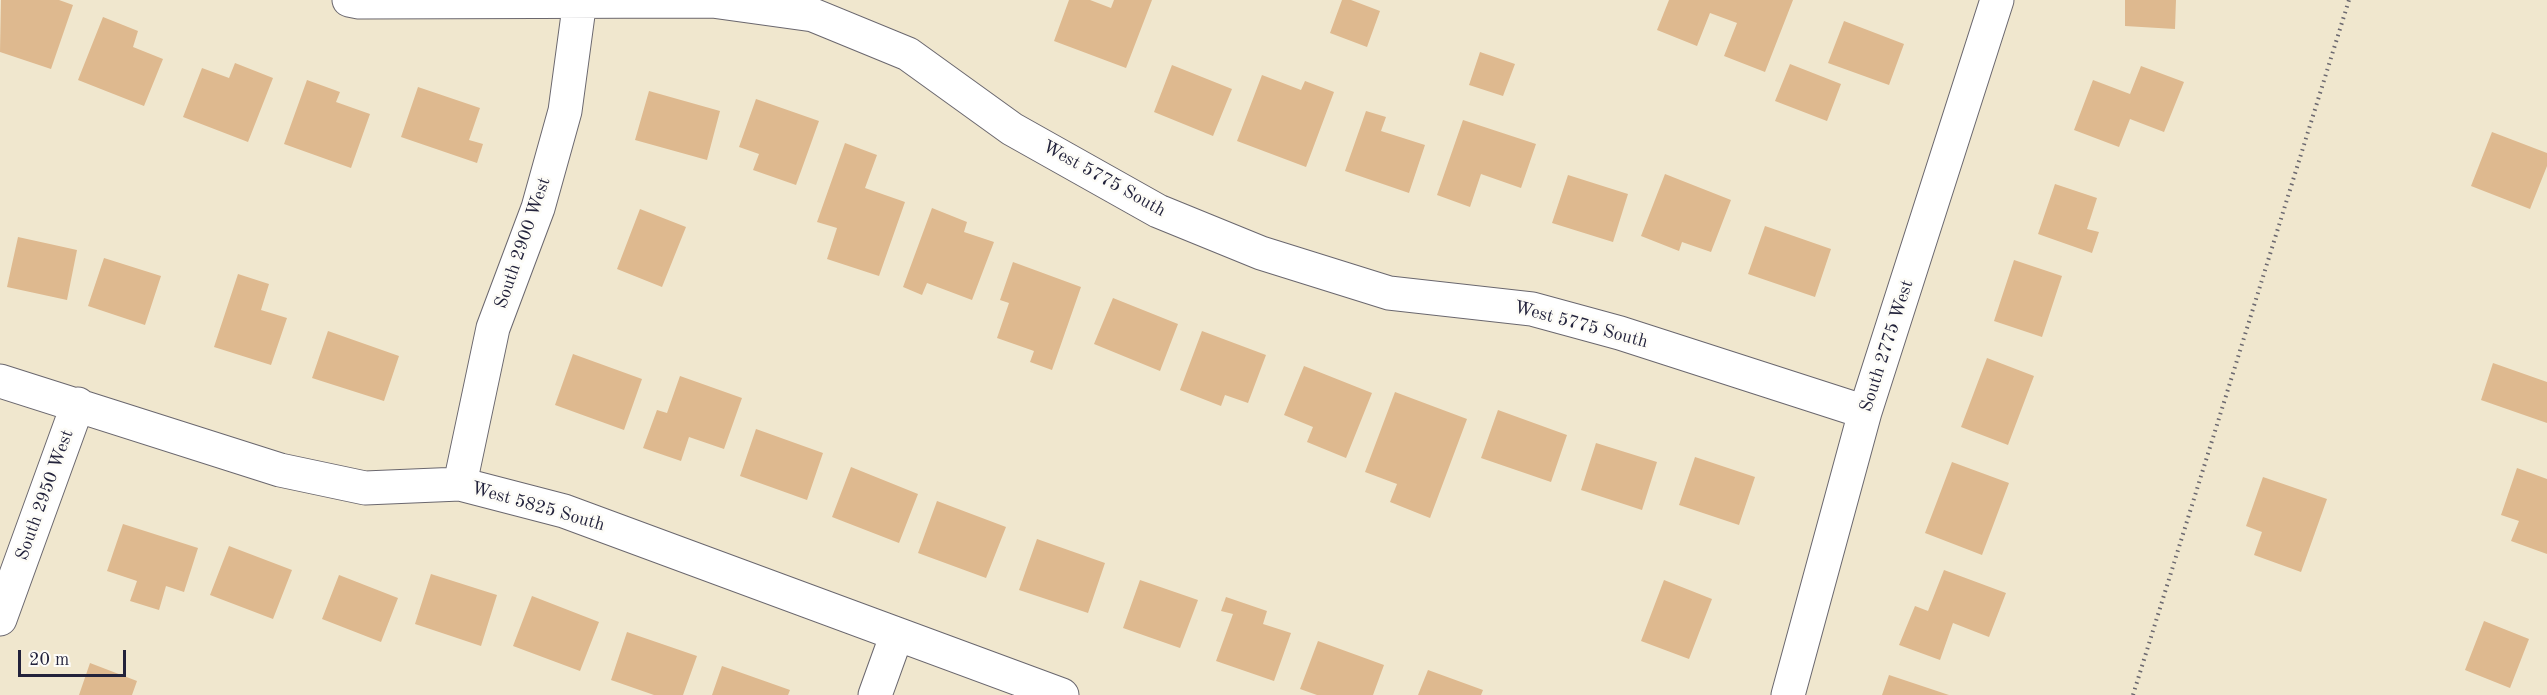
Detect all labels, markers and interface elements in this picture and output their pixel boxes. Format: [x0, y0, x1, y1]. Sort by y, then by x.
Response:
street label: West 5775 South [1039, 136, 1169, 222]
street label: South 2900 West [490, 174, 556, 312]
street label: South 2775 West [1855, 277, 1919, 415]
street label: West 5775 South [1512, 297, 1650, 353]
street label: South 2950 West [11, 427, 79, 563]
street label: West 5825 South [469, 478, 607, 536]
scale bar [21, 638, 129, 676]
text: 20 m [29, 651, 69, 669]

